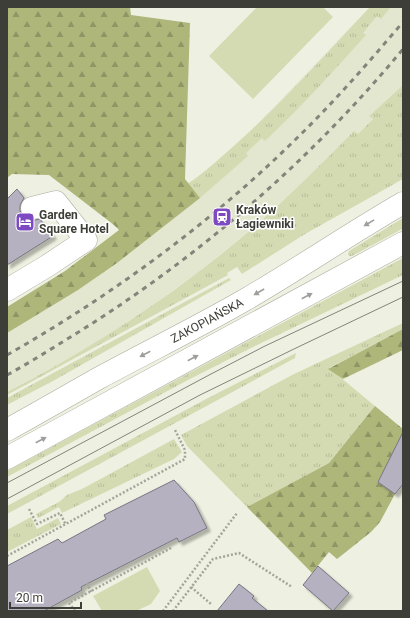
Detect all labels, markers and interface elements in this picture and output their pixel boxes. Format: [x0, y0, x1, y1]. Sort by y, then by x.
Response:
place label: Kraków Łagiewniki [236, 203, 294, 231]
station icon: Kraków Łagiewniki [211, 206, 233, 228]
place label: Garden Square Hotel [39, 208, 109, 236]
hotel icon: Garden Square Hotel [14, 211, 36, 233]
one-way arrow [364, 219, 374, 227]
one-way arrow [253, 288, 265, 295]
one-way arrow [301, 293, 313, 299]
street label: ZAKOPIAŃSKA [168, 295, 246, 346]
one-way arrow [139, 351, 151, 357]
one-way arrow [187, 355, 198, 361]
one-way arrow [35, 436, 47, 443]
scale bar [10, 584, 81, 610]
text: 20 m [16, 591, 43, 605]

